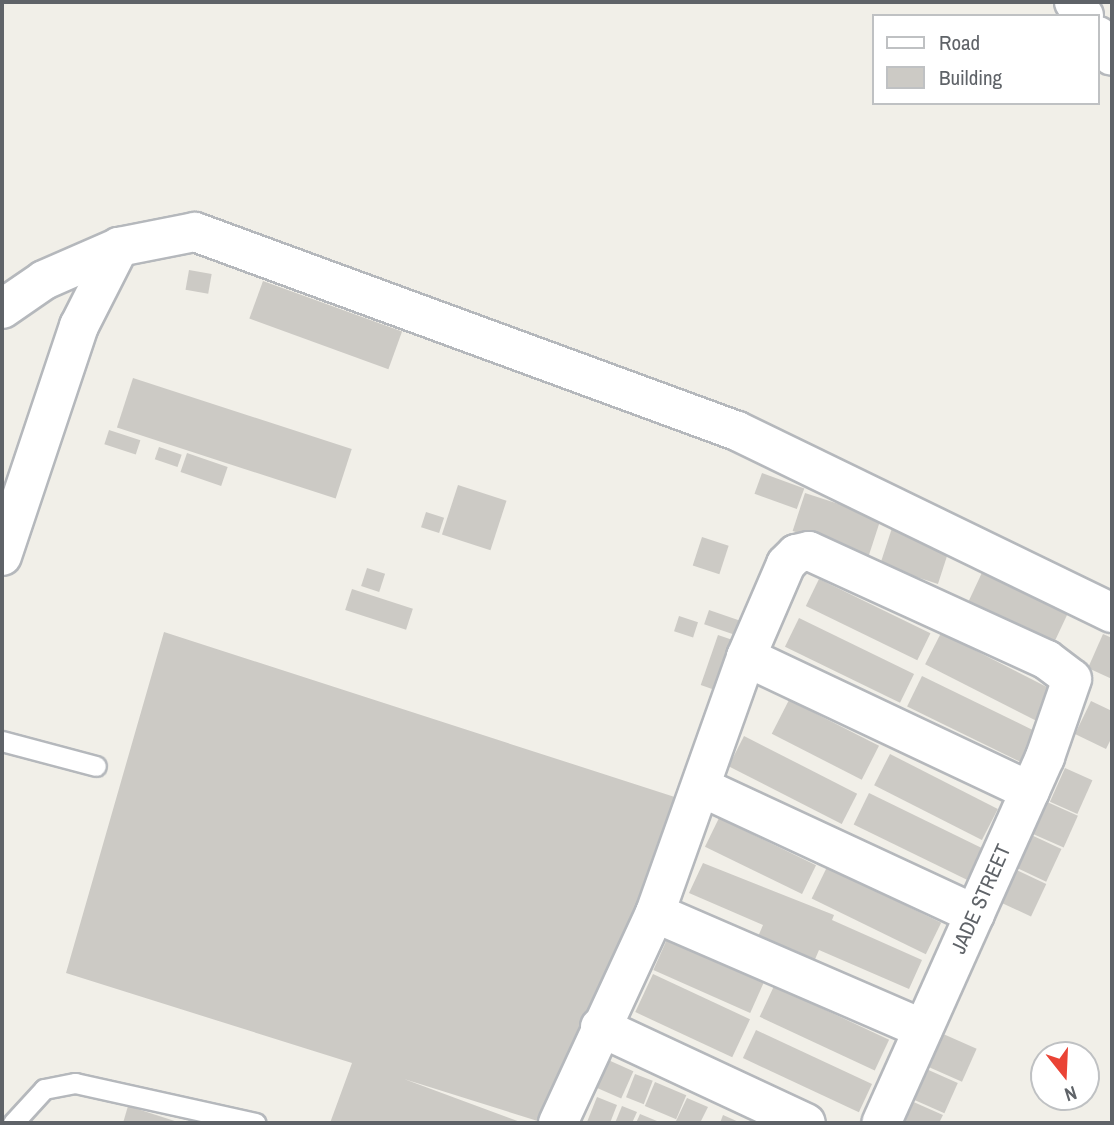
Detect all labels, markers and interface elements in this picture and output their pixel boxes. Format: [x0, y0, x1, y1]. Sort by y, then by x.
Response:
legend [872, 14, 1100, 105]
text: Road [939, 28, 980, 57]
text: Building [939, 63, 1002, 92]
street label: JADE STREET [946, 841, 1016, 957]
north arrow [1030, 1041, 1100, 1111]
text: N [1062, 1080, 1080, 1108]

